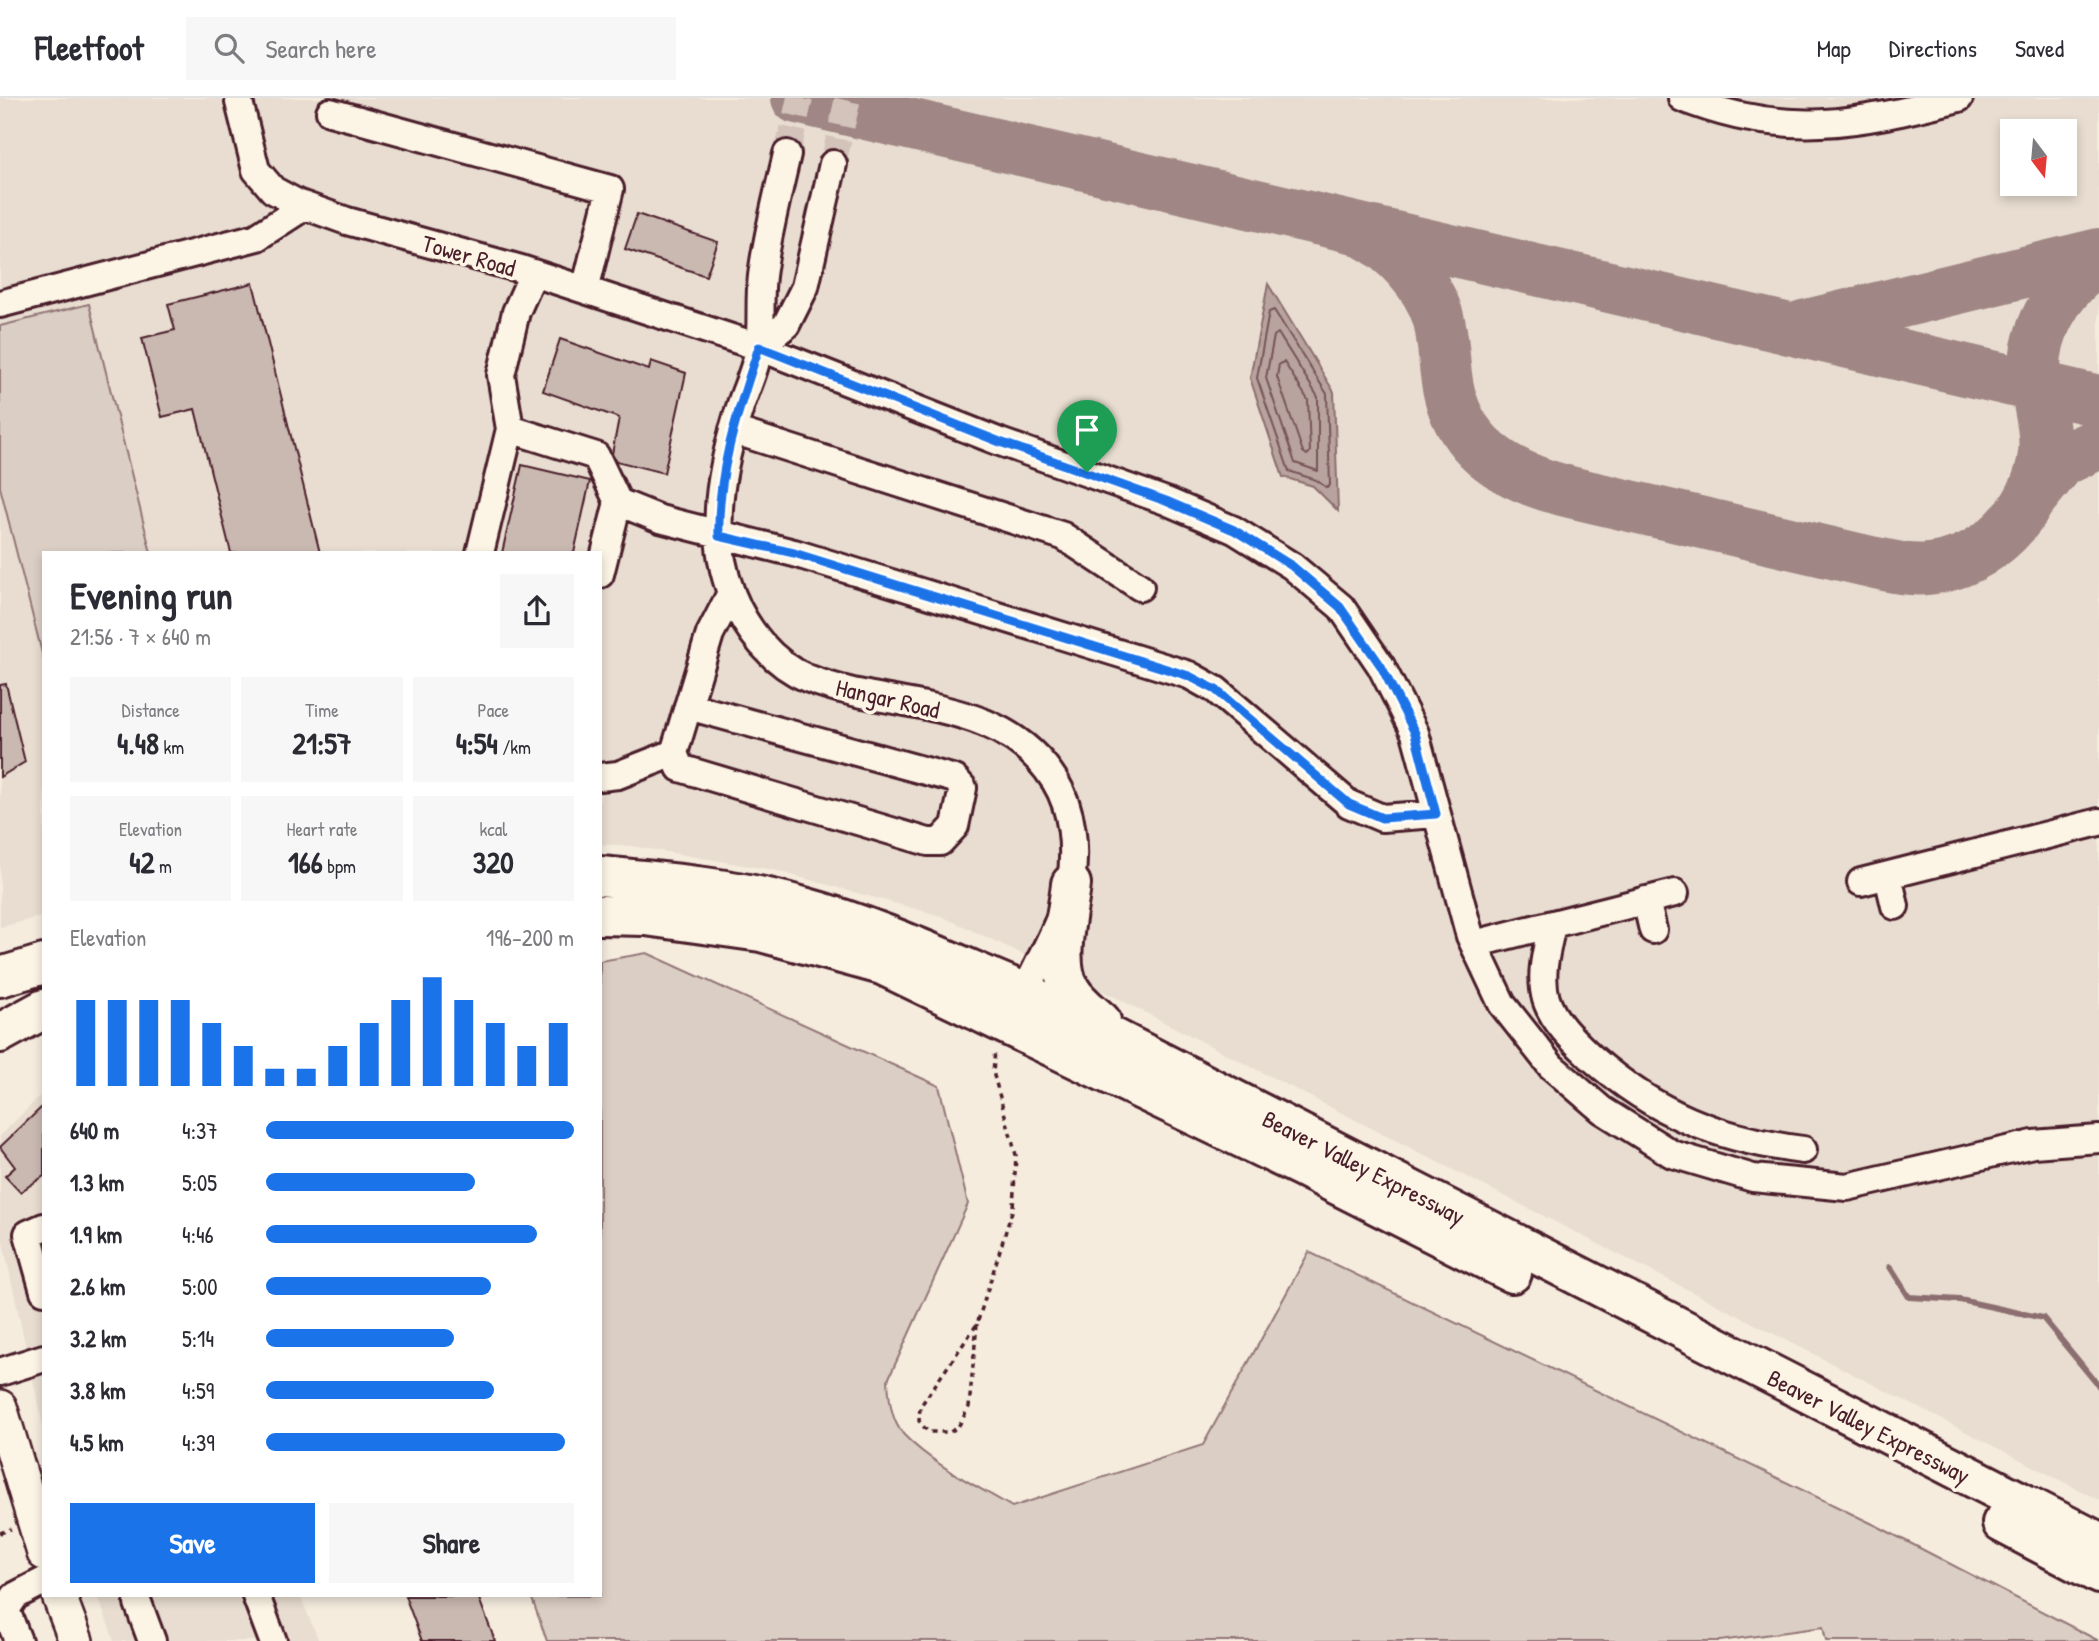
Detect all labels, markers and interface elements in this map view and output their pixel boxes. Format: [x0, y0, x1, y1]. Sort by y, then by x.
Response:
search box [186, 17, 676, 80]
text: Fleetfoot [35, 26, 144, 70]
icon: search [210, 29, 248, 67]
text: Search here [266, 31, 377, 66]
text: Map [1817, 32, 1851, 64]
text: Directions [1889, 32, 1977, 64]
text: Saved [2015, 32, 2064, 64]
north arrow [2000, 119, 2077, 196]
map controls [2000, 119, 2077, 196]
street label: Tower Road [419, 226, 519, 284]
pin [1057, 400, 1117, 472]
icon: arrive [1068, 411, 1106, 449]
text: Evening run [70, 569, 233, 621]
button: share [500, 574, 574, 648]
text: 21:56 · 7 × 640 m [70, 621, 211, 652]
street label: Hangar Road [833, 671, 943, 725]
text: Distance [122, 697, 180, 723]
text: Time [305, 697, 339, 723]
text: Pace [478, 697, 509, 723]
text: 4.48 [117, 723, 159, 763]
text: 21:57 [292, 723, 352, 763]
text: 4:54 [456, 723, 498, 763]
text: km [159, 734, 184, 760]
text: /km [498, 734, 531, 760]
text: Elevation [119, 816, 182, 842]
text: Heart rate [287, 816, 357, 842]
text: kcal [479, 816, 507, 842]
text: 42 [129, 842, 155, 882]
text: 166 [288, 842, 323, 882]
text: 320 [473, 842, 514, 882]
text: m [155, 853, 172, 879]
text: bpm [323, 853, 356, 879]
text: Elevation [70, 922, 146, 953]
text: 196–200 m [486, 922, 574, 953]
street label: Beaver Valley Expressway [1257, 1102, 1471, 1232]
text: 640 m [70, 1115, 119, 1146]
text: 4:37 [182, 1115, 218, 1146]
text: 1.3 km [70, 1167, 124, 1198]
text: 5:05 [182, 1167, 217, 1198]
text: 1.9 km [70, 1219, 122, 1250]
text: 4:46 [182, 1219, 214, 1250]
text: 2.6 km [70, 1271, 125, 1302]
text: 5:00 [182, 1271, 218, 1302]
text: 3.2 km [70, 1323, 126, 1354]
text: 5:14 [182, 1323, 214, 1354]
street label: Beaver Valley Expressway [1762, 1361, 1976, 1491]
text: 3.8 km [70, 1375, 126, 1406]
text: 4:59 [182, 1375, 214, 1406]
text: 4.5 km [70, 1427, 124, 1458]
text: 4:39 [182, 1427, 215, 1458]
button: Save [70, 1503, 315, 1583]
button: Share [329, 1503, 574, 1583]

